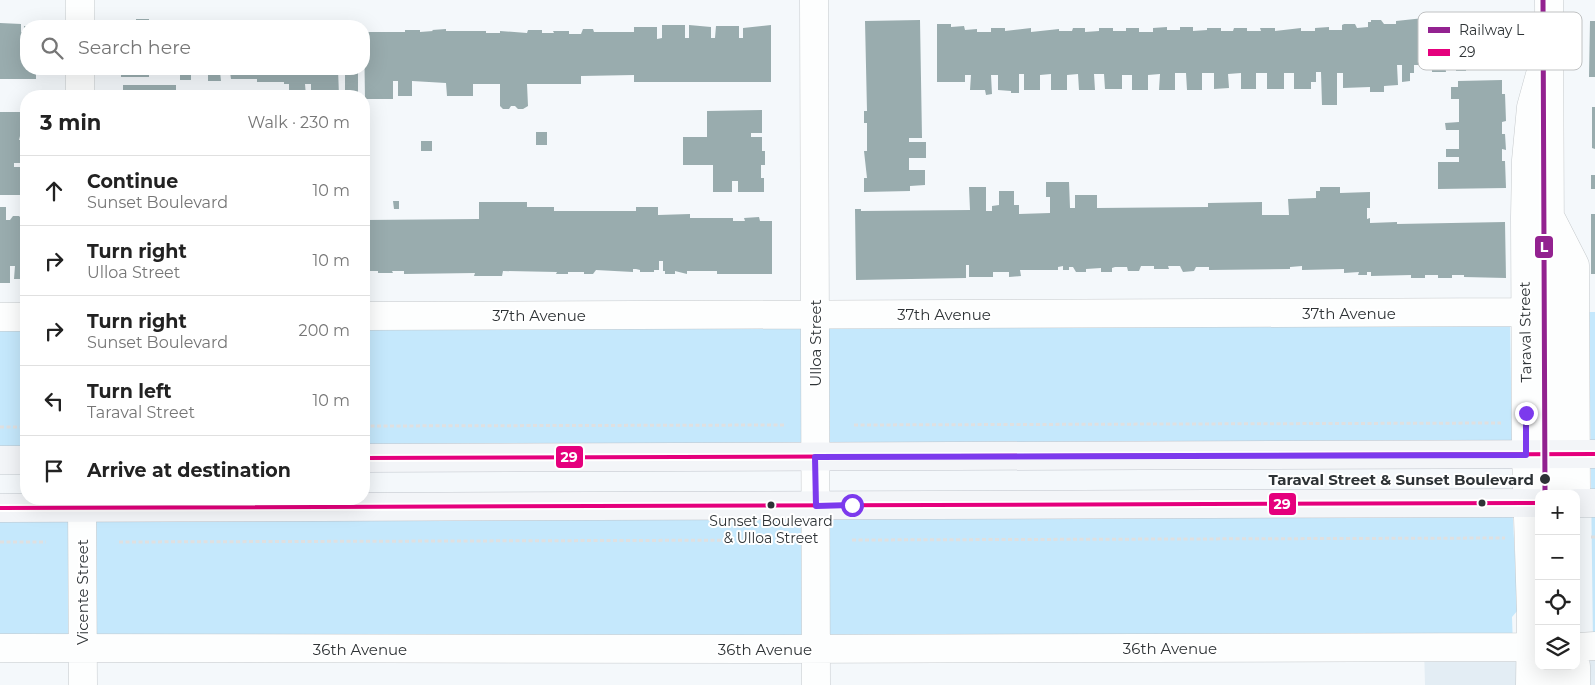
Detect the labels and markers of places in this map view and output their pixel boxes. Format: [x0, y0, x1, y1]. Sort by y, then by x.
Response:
place label: Taraval Street & Sunset Boulevard [1268, 470, 1534, 489]
marker: Taraval Street & Sunset Boulevard [1538, 472, 1552, 486]
unlabelled marker [1477, 498, 1487, 508]
marker: Sunset Boulevard & Ulloa Street [766, 500, 776, 510]
place label: Sunset Boulevard & Ulloa Street [709, 512, 833, 547]

